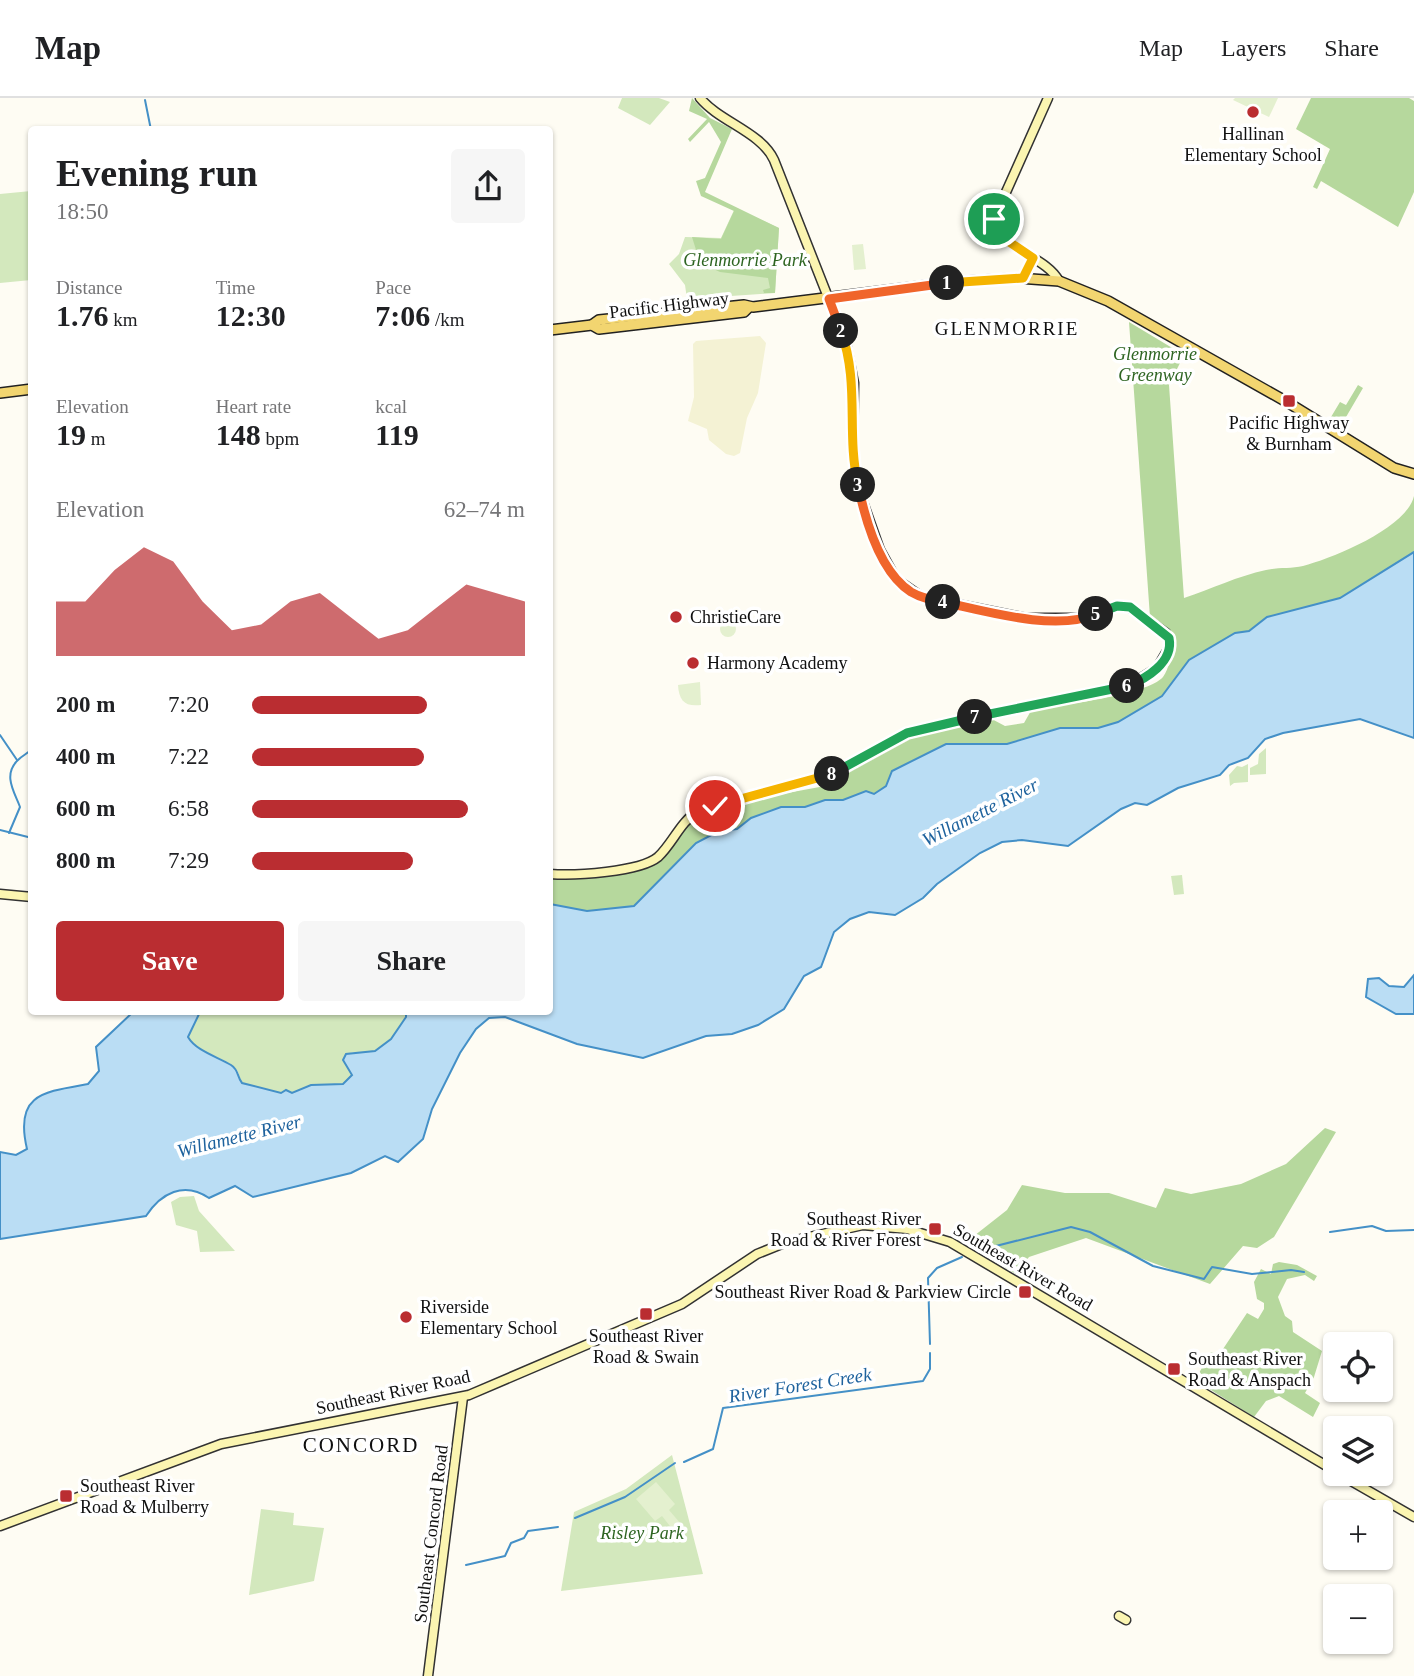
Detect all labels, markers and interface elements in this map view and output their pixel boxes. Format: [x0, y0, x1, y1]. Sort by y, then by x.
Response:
text: Map [35, 30, 101, 66]
text: Map [1139, 35, 1183, 61]
text: Layers [1221, 35, 1286, 61]
text: Share [1324, 35, 1379, 61]
marker: Hallinan Elementary School [1245, 104, 1261, 120]
place label: Hallinan Elementary School [1184, 124, 1322, 165]
button: share [451, 149, 525, 223]
text: Evening run [56, 152, 258, 194]
pin [964, 189, 1024, 249]
text: 18:50 [56, 199, 108, 224]
icon: arrive [975, 200, 1013, 238]
park label: Glenmorrie Park [683, 250, 808, 270]
pin: 1 [930, 266, 964, 300]
text: 1 [942, 272, 951, 293]
text: Distance [56, 277, 122, 298]
text: Time [216, 277, 255, 298]
text: Pace [375, 277, 411, 298]
street label: Pacific Highway [608, 288, 730, 322]
text: 1.76 [56, 299, 109, 332]
text: 12:30 [216, 299, 286, 332]
text: 7:06 [375, 299, 430, 332]
text: km [109, 309, 138, 330]
text: /km [430, 309, 465, 330]
pin: 2 [824, 314, 858, 348]
district label: GLENMORRIE [935, 318, 1079, 339]
text: 2 [836, 320, 845, 341]
park label: Glenmorrie Greenway [1113, 344, 1197, 385]
marker: Pacific Highway & Burnham [1281, 393, 1297, 409]
text: Elevation [56, 396, 129, 417]
text: Heart rate [216, 396, 291, 417]
text: kcal [375, 396, 407, 417]
place label: Pacific Highway & Burnham [1229, 413, 1349, 454]
text: 19 [56, 418, 86, 451]
text: 148 [216, 418, 261, 451]
text: 119 [375, 418, 419, 451]
text: m [86, 428, 106, 449]
text: bpm [261, 428, 299, 449]
pin: 3 [840, 468, 876, 502]
text: 3 [853, 474, 862, 495]
text: Elevation [56, 497, 144, 522]
text: 62–74 m [444, 497, 525, 522]
pin: 4 [926, 584, 960, 620]
text: 4 [938, 591, 947, 612]
pin: 5 [1078, 596, 1114, 632]
text: 5 [1091, 603, 1100, 624]
place label: ChristieCare [690, 607, 781, 627]
marker: ChristieCare [668, 609, 684, 625]
place label: Harmony Academy [707, 653, 847, 673]
marker: Harmony Academy [685, 655, 701, 671]
pin: 6 [1110, 668, 1144, 704]
text: 6 [1122, 675, 1131, 696]
text: 200 m [56, 692, 115, 717]
text: 7:20 [168, 692, 209, 717]
pin: 7 [958, 700, 992, 734]
text: 7 [970, 706, 979, 727]
text: 400 m [56, 744, 115, 769]
text: 7:22 [168, 744, 209, 769]
pin: 8 [814, 756, 850, 792]
text: 8 [827, 763, 836, 784]
water label: Willamette River [919, 774, 1042, 850]
pin [685, 776, 745, 836]
icon: check [696, 787, 734, 825]
text: 600 m [56, 796, 115, 821]
text: 6:58 [168, 796, 209, 821]
text: 800 m [56, 848, 115, 873]
text: 7:29 [168, 848, 209, 873]
button: Save [56, 921, 284, 1001]
button: Share [298, 921, 525, 1001]
water label: Willamette River [175, 1110, 304, 1162]
place label: Southeast River Road & River Forest [771, 1209, 921, 1250]
street label: Southeast River Road [950, 1219, 1096, 1315]
marker: Southeast River Road & River Forest [927, 1221, 943, 1237]
place label: Southeast River Road & Parkview Circle [715, 1282, 1011, 1302]
marker: Southeast River Road & Parkview Circle [1017, 1284, 1033, 1300]
place label: Riverside Elementary School [420, 1297, 557, 1338]
marker: Southeast River Road & Swain [638, 1306, 654, 1322]
marker: Riverside Elementary School [398, 1309, 414, 1325]
place label: Southeast River Road & Swain [589, 1326, 703, 1367]
map controls [1323, 1332, 1393, 1654]
button: locate [1323, 1332, 1393, 1402]
place label: Southeast River Road & Anspach [1188, 1349, 1311, 1390]
marker: Southeast River Road & Anspach [1166, 1361, 1182, 1377]
water label: River Forest Creek [726, 1363, 873, 1407]
street label: Southeast River Road [314, 1366, 472, 1418]
button: layers [1323, 1416, 1393, 1486]
district label: CONCORD [303, 1433, 419, 1457]
street label: Southeast Concord Road [410, 1444, 452, 1624]
place label: Southeast River Road & Mulberry [80, 1476, 209, 1517]
marker: Southeast River Road & Mulberry [58, 1488, 74, 1504]
button: + [1323, 1500, 1393, 1570]
park label: Risley Park [599, 1523, 685, 1543]
button: − [1323, 1584, 1393, 1654]

